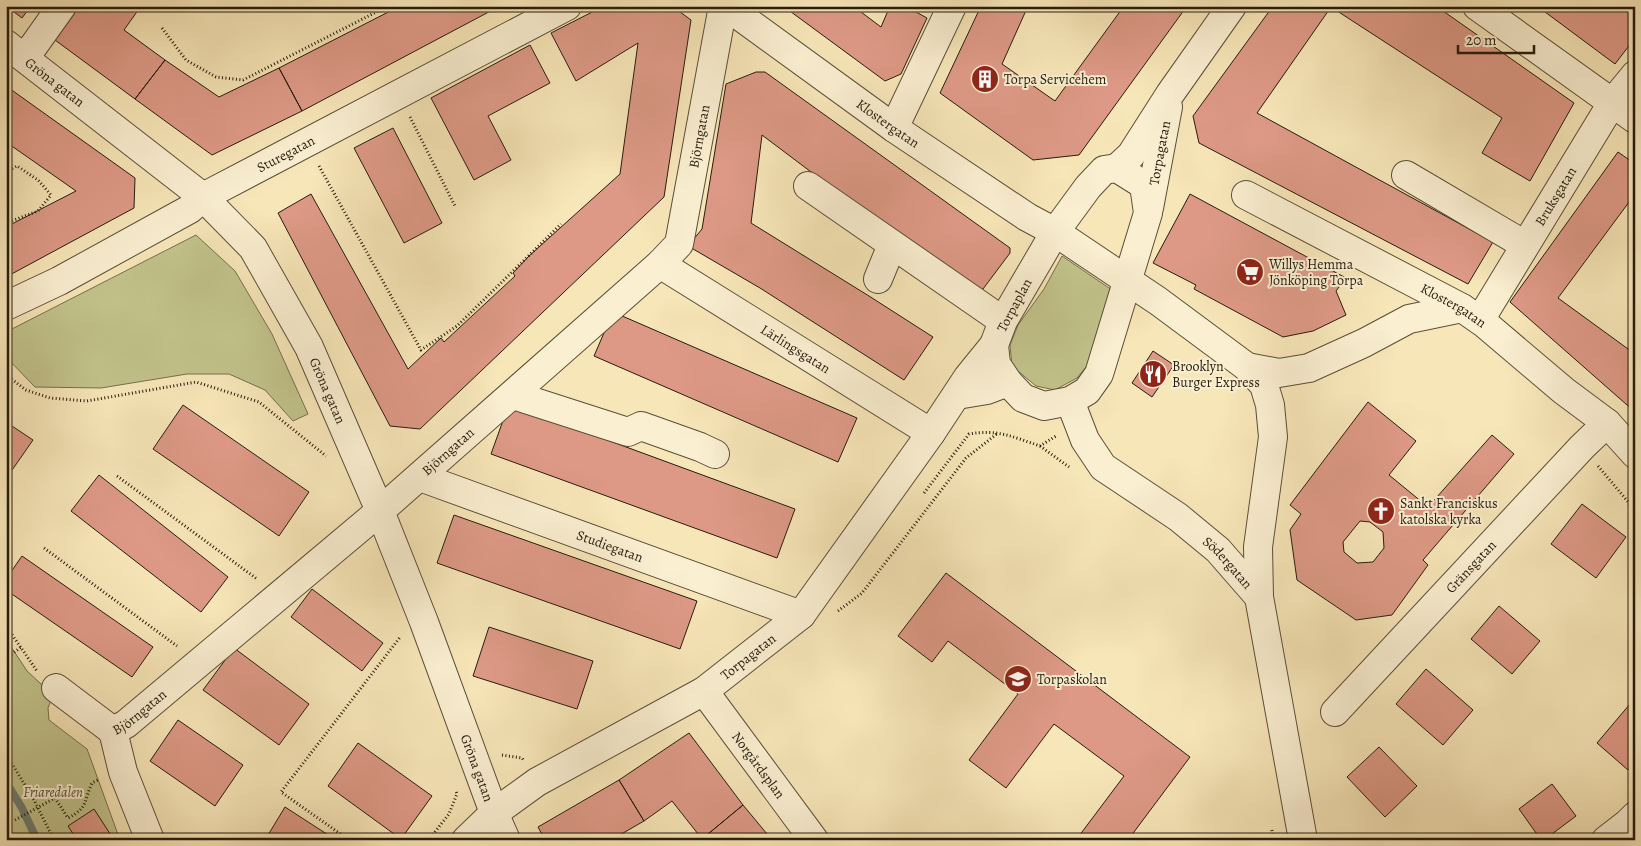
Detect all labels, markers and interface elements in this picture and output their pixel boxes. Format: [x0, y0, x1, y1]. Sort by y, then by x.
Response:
scale bar [1458, 22, 1535, 54]
text: 20 m [1466, 30, 1497, 50]
street label: Gröna gatan [21, 53, 89, 112]
building icon: Torpa Servicehem [970, 64, 1000, 94]
place label: Torpa Servicehem [1004, 70, 1107, 89]
street label: Klostergatan [852, 95, 923, 153]
street label: Björngatan [684, 103, 715, 170]
street label: Torpagatan [1144, 119, 1175, 187]
street label: Sturegatan [253, 131, 318, 177]
street label: Bruksgatan [1531, 163, 1581, 230]
place label: Willys Hemma Jönköping Torpa [1268, 255, 1364, 290]
supermarket icon: Willys Hemma Jönköping Torpa [1235, 257, 1265, 287]
street label: Torpaplan [992, 275, 1037, 335]
street label: Klostergatan [1417, 279, 1490, 332]
street label: Lärlingsgatan [757, 320, 834, 378]
street label: Gröna gatan [305, 355, 350, 427]
place label: Brooklyn Burger Express [1172, 357, 1260, 392]
restaurant icon: Brooklyn Burger Express [1138, 359, 1168, 389]
street label: Björngatan [418, 423, 479, 480]
place label: Sankt Franciskus katolska kyrka [1400, 494, 1498, 529]
church icon: Sankt Franciskus katolska kyrka [1366, 496, 1396, 526]
street label: Studiegatan [574, 526, 646, 567]
street label: Södergatan [1199, 532, 1257, 593]
street label: Gränsgatan [1441, 536, 1501, 598]
street label: Torpagatan [717, 629, 780, 685]
school or university icon: Torpaskolan [1003, 664, 1033, 694]
place label: Torpaskolan [1037, 670, 1107, 689]
street label: Björngatan [109, 685, 171, 740]
street label: Norgårdsplan [727, 728, 790, 803]
street label: Gröna gatan [456, 732, 498, 805]
park label: Friaredalen [23, 783, 83, 802]

